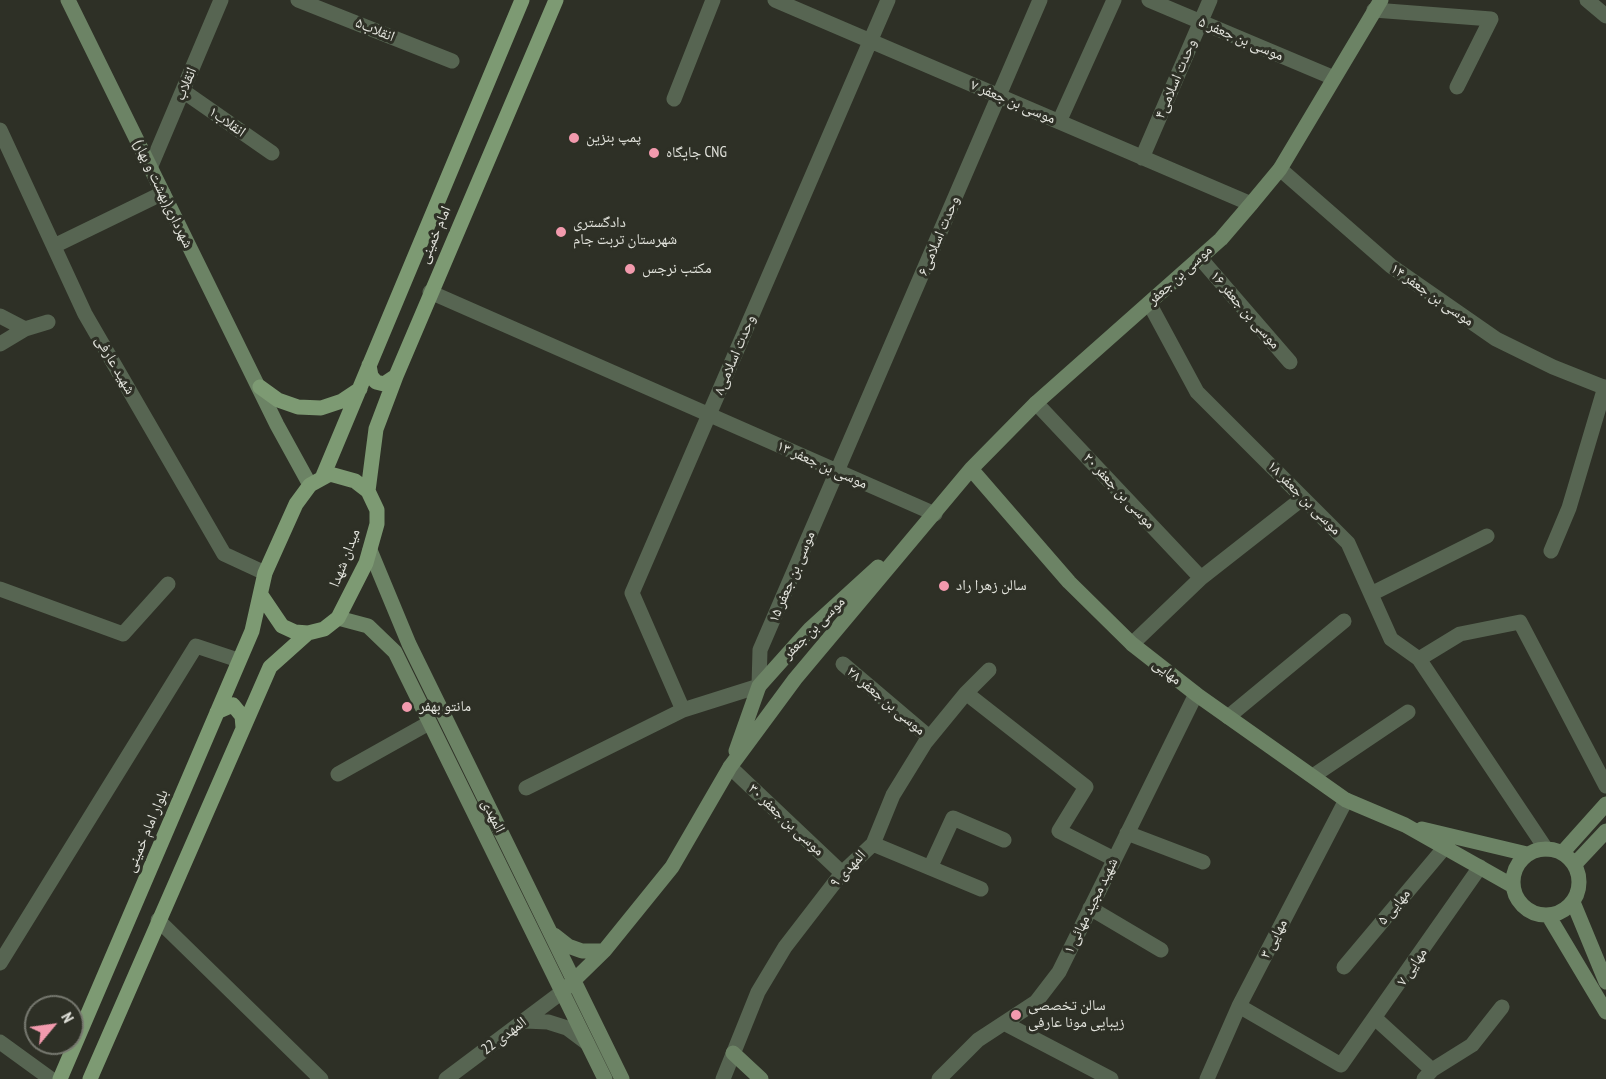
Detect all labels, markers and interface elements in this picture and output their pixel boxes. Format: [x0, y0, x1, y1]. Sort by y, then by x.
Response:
street label: موسی بن جعفر ۵ [1196, 13, 1286, 65]
street label: انقلاب۵ [353, 14, 397, 46]
street label: وحدت اسلامی۴ [1151, 36, 1201, 122]
street label: انقلاب [171, 65, 201, 103]
street label: موسی بن جعفر ۷ [968, 76, 1058, 128]
street label: انقلاب۱ [205, 103, 249, 141]
place label: پمپ بنزین [586, 129, 641, 147]
marker: پمپ بنزین [567, 131, 581, 145]
street label: شهرداری(بهشت و بهار) [129, 137, 197, 251]
place label: جایگاه CNG [666, 144, 727, 162]
marker: جایگاه CNG [647, 146, 661, 160]
street label: وحدت اسلامی۶ [914, 193, 964, 279]
street label: امام خمینی [415, 204, 455, 266]
place label: دادگستری شهرستان تربت جام [573, 214, 677, 249]
marker: دادگستری شهرستان تربت جام [554, 225, 568, 239]
street label: موسی بن جعفر [1144, 241, 1216, 309]
place label: مكتب نرجس [642, 260, 712, 278]
street label: موسی بن جعفر ۱۴ [1387, 260, 1477, 330]
marker: مكتب نرجس [623, 262, 637, 276]
street label: موسی بن جعفر ۱۶ [1206, 267, 1284, 353]
street label: وحدت اسلامی۸ [710, 312, 760, 398]
street label: شهید عارفی [91, 332, 139, 398]
street label: موسی بن جعفر ۱۳ [774, 437, 870, 493]
street label: موسی بن جعفر ۲۰ [1079, 449, 1159, 533]
street label: موسی بن جعفر ۱۸ [1263, 457, 1345, 539]
street label: میدان شهدا [326, 526, 364, 590]
street label: موسی بن جعفر ۱۵ [765, 529, 819, 625]
place label: سالن زهرا راد [956, 577, 1027, 595]
marker: سالن زهرا راد [937, 579, 951, 593]
street label: موسی بن جعفر [779, 593, 849, 663]
street label: مهایی [1149, 655, 1185, 689]
street label: موسی بن جعفر ۲۸ [843, 663, 929, 739]
place label: مانتو بهفر [419, 698, 471, 716]
marker: مانتو بهفر [400, 700, 414, 714]
street label: موسی بن جعفر ۳۰ [744, 780, 828, 860]
street label: بلوار امام خمینی [122, 787, 172, 875]
street label: المهدی [477, 796, 509, 836]
street label: المهدی ۹ [826, 846, 870, 892]
street label: شهید مجید مهائی ۱ [1060, 855, 1122, 957]
street label: مهایی ۵ [1374, 885, 1414, 929]
street label: مهایی ۳ [1257, 916, 1291, 962]
street label: مهایی ۷ [1393, 945, 1431, 989]
north arrow [24, 995, 84, 1055]
place label: سالن تخصصی زیبایی مونا عارفی [1028, 997, 1124, 1032]
marker: سالن تخصصی زیبایی مونا عارفی [1009, 1008, 1023, 1022]
text: N [57, 1009, 79, 1026]
street label: المهدی 22 [478, 1013, 530, 1059]

